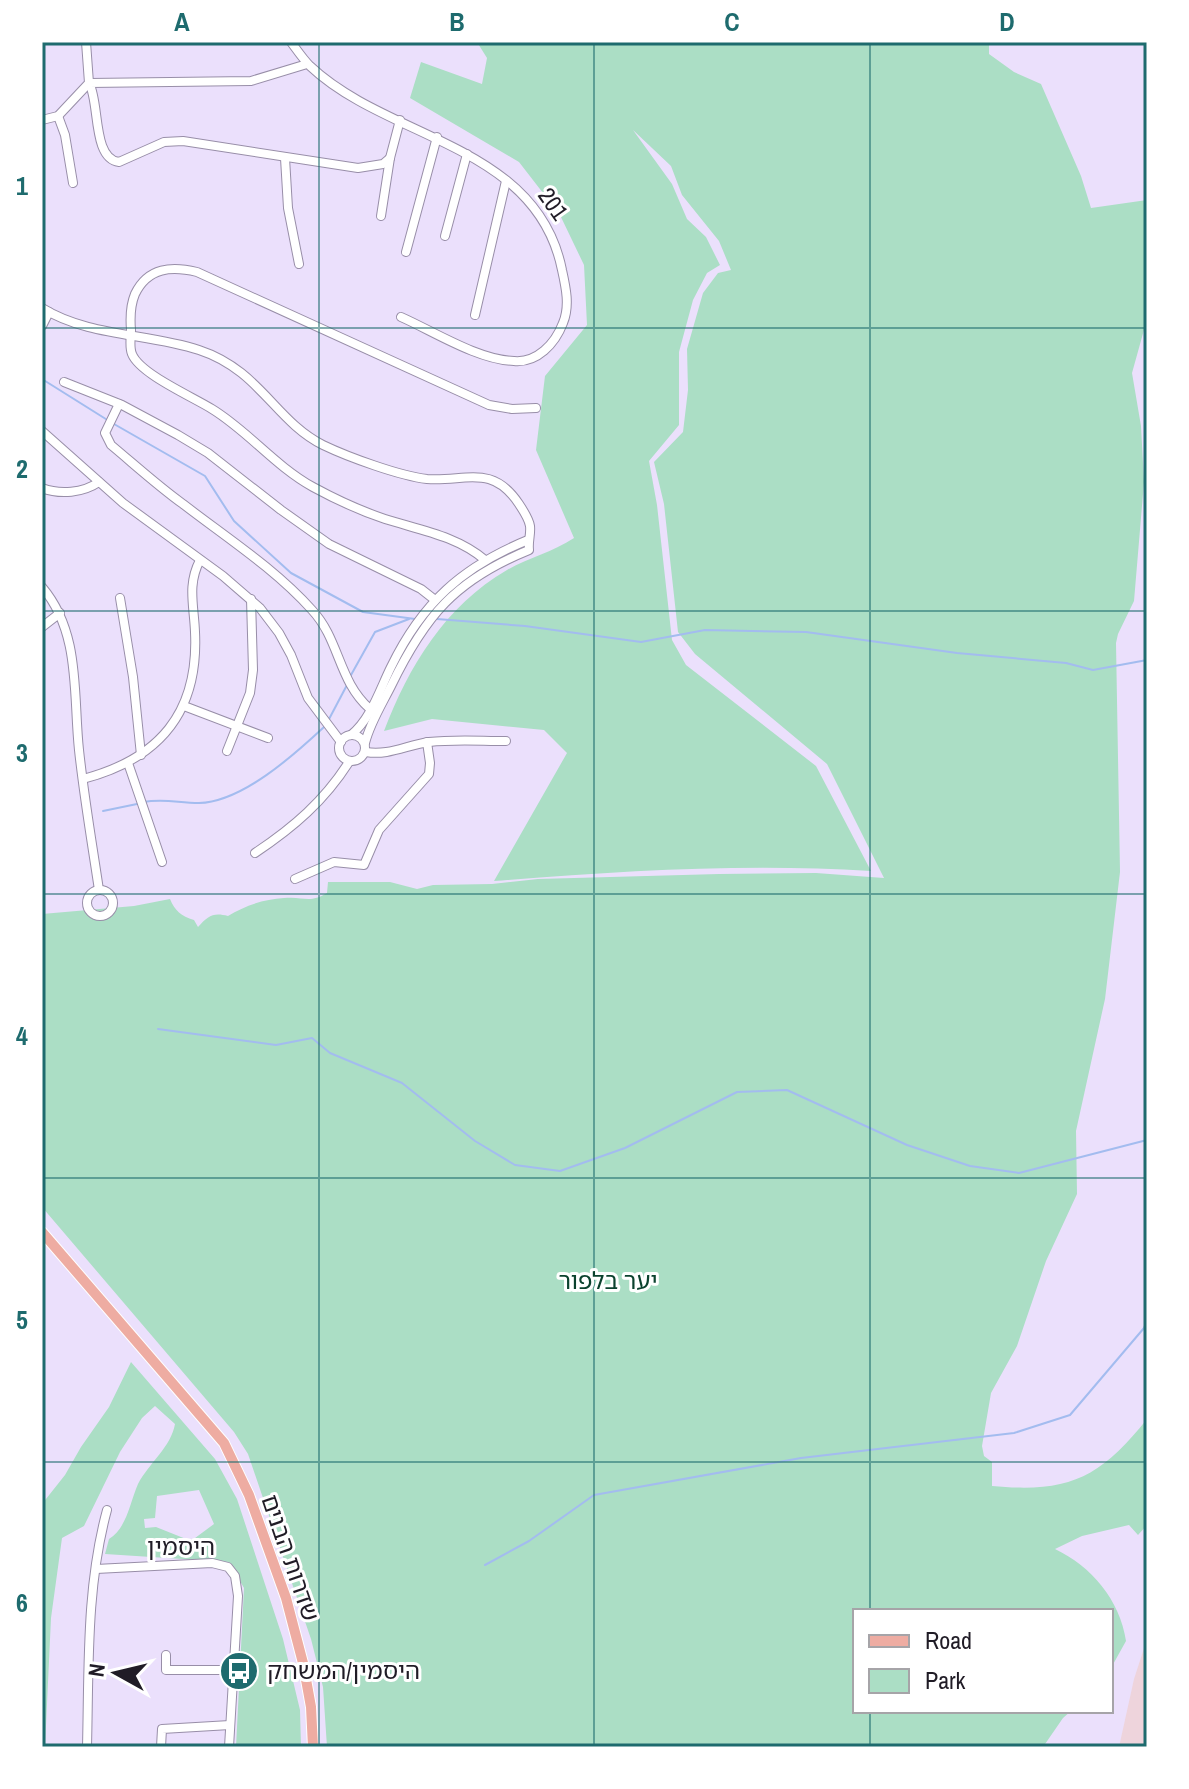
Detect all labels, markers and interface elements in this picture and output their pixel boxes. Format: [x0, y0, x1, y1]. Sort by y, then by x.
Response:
text: A [174, 4, 190, 39]
text: B [449, 4, 465, 39]
text: C [724, 4, 740, 39]
text: D [999, 4, 1015, 39]
text: 1 [16, 168, 28, 203]
street label: 201 [531, 181, 576, 226]
text: 2 [16, 451, 28, 486]
text: 3 [16, 735, 28, 770]
text: 4 [16, 1018, 28, 1053]
park label: יער בלפור [558, 1264, 658, 1296]
text: 5 [16, 1302, 28, 1337]
street label: שדרות הבנים [254, 1490, 328, 1625]
street label: היסמין [147, 1530, 215, 1562]
text: 6 [16, 1585, 28, 1620]
legend [853, 1609, 1113, 1713]
text: Road [925, 1624, 972, 1656]
north arrow [76, 1633, 156, 1713]
bus stop icon: היסמין/המשחק [218, 1650, 260, 1692]
place label: היסמין/המשחק [267, 1654, 420, 1686]
text: N [80, 1662, 112, 1679]
text: Park [925, 1664, 966, 1696]

